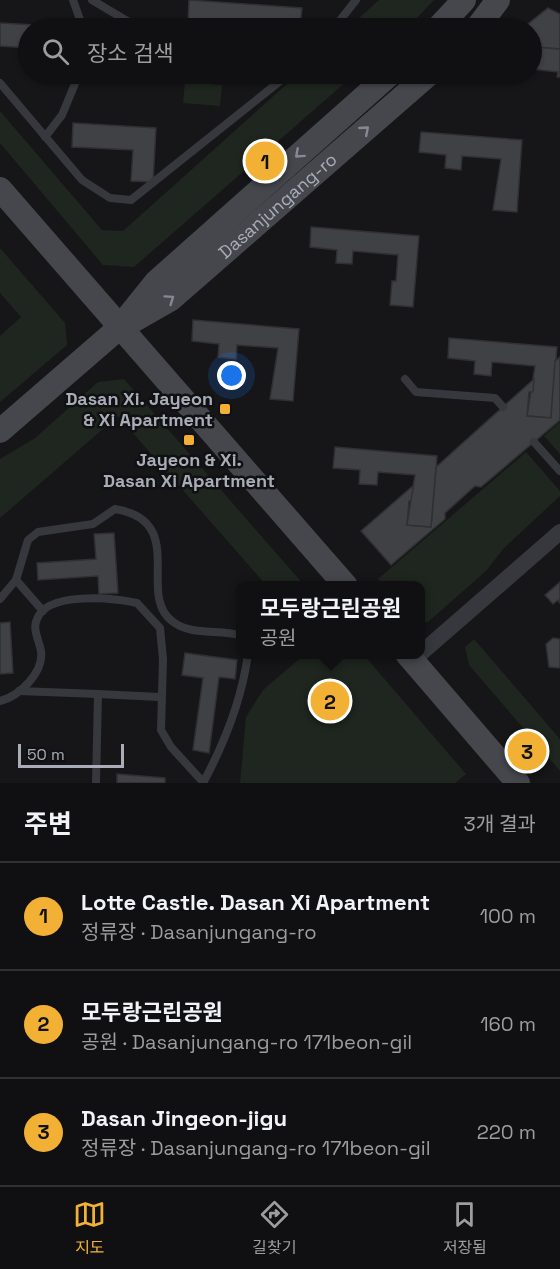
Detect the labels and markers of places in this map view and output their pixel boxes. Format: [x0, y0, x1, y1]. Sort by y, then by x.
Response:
pin: 1 [246, 138, 284, 184]
place label: Dasan Xi. Jayeon & Xi Apartment [65, 387, 213, 431]
marker: Dasan Xi. Jayeon & Xi Apartment [218, 402, 232, 416]
marker: Jayeon & Xi. Dasan Xi Apartment [182, 433, 196, 447]
place label: Jayeon & Xi. Dasan Xi Apartment [103, 448, 275, 492]
pin: 2 [310, 678, 350, 724]
pin: 3 [508, 728, 546, 774]

